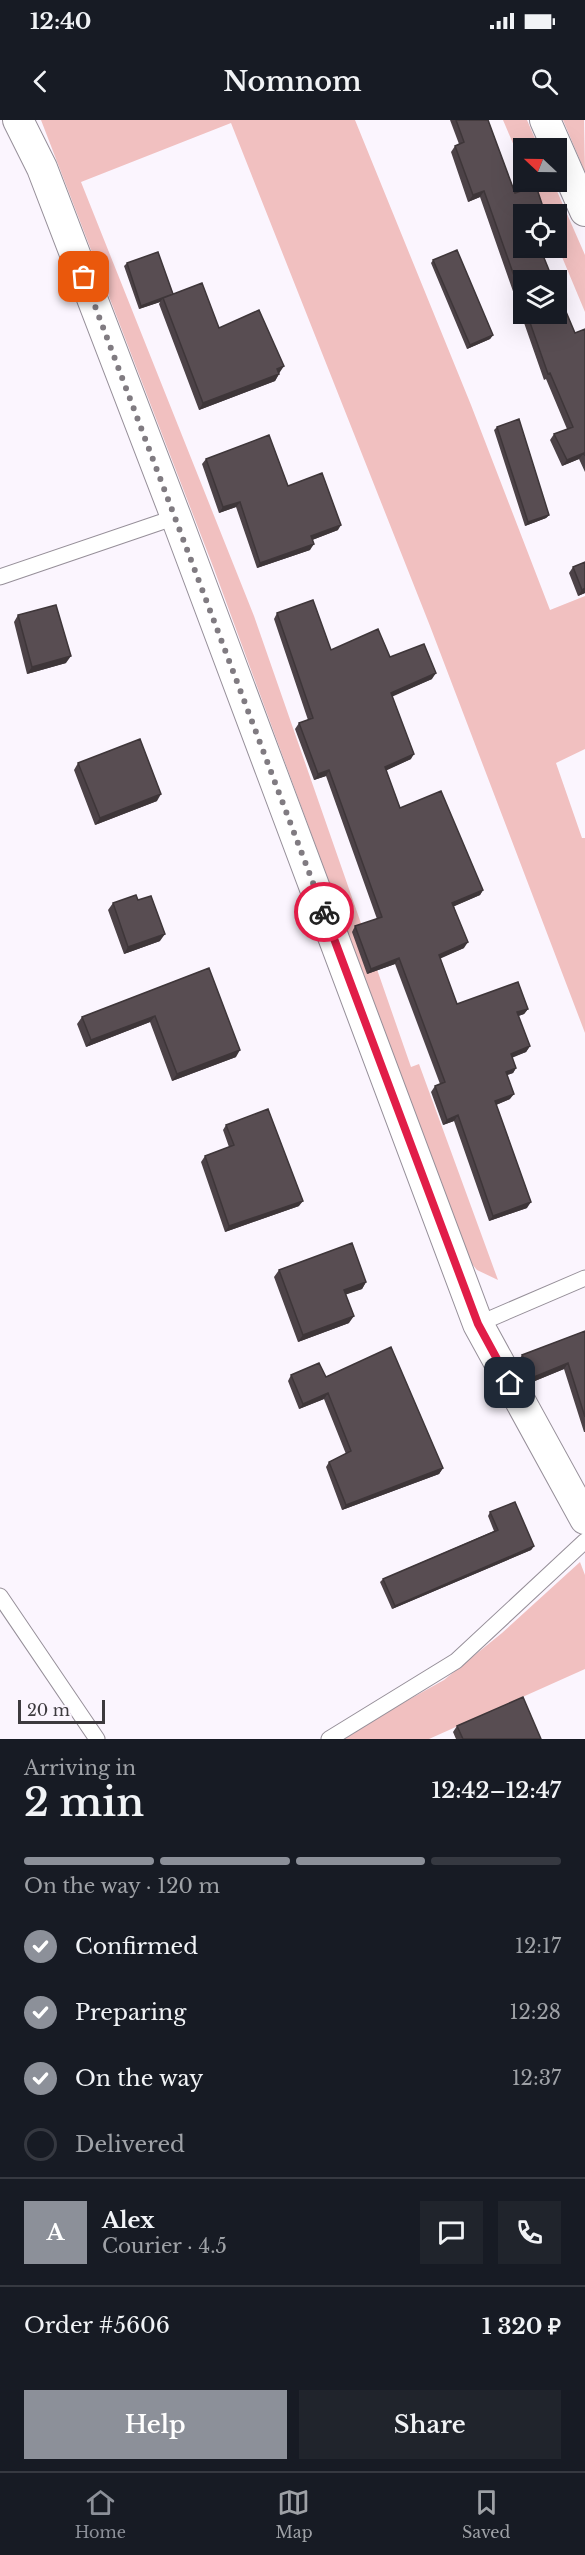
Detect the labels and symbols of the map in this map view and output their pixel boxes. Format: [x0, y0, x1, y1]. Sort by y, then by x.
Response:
north arrow [513, 138, 567, 192]
pin [58, 251, 109, 302]
courier [294, 882, 354, 942]
pin [484, 1357, 535, 1408]
scale bar [18, 1697, 105, 1724]

